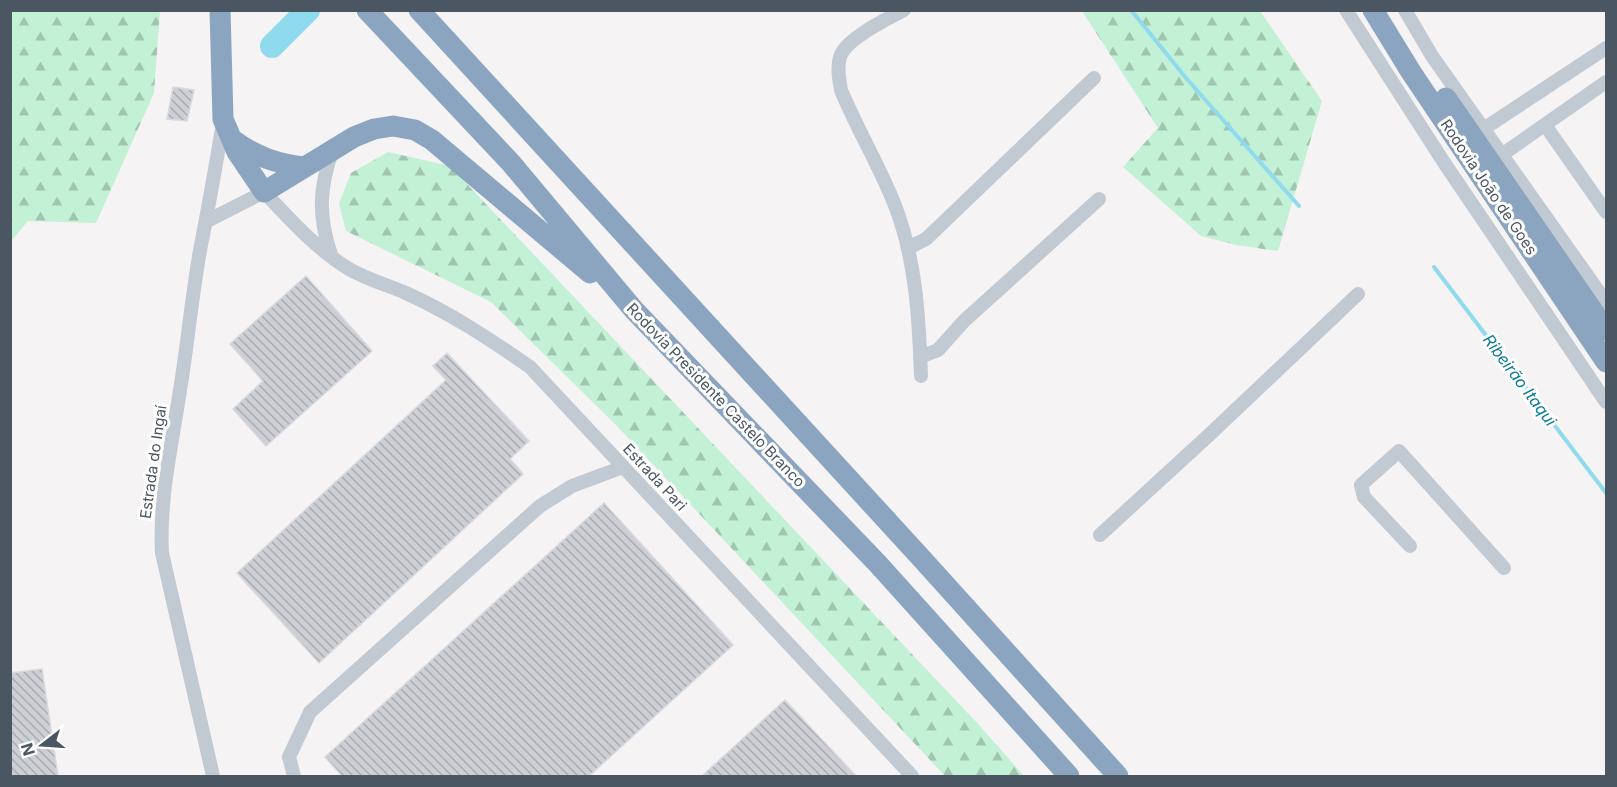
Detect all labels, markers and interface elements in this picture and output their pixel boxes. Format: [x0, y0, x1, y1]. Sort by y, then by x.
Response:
street label: Rodovia João de Goes [1437, 116, 1541, 258]
street label: Rodovia Presidente Castelo Branco [623, 299, 809, 491]
water label: Ribeirão Itaqui [1479, 330, 1562, 431]
street label: Estrada do Ingaí [136, 404, 170, 520]
street label: Estrada Pari [619, 439, 691, 515]
north arrow [12, 715, 72, 775]
text: N [16, 741, 39, 758]

